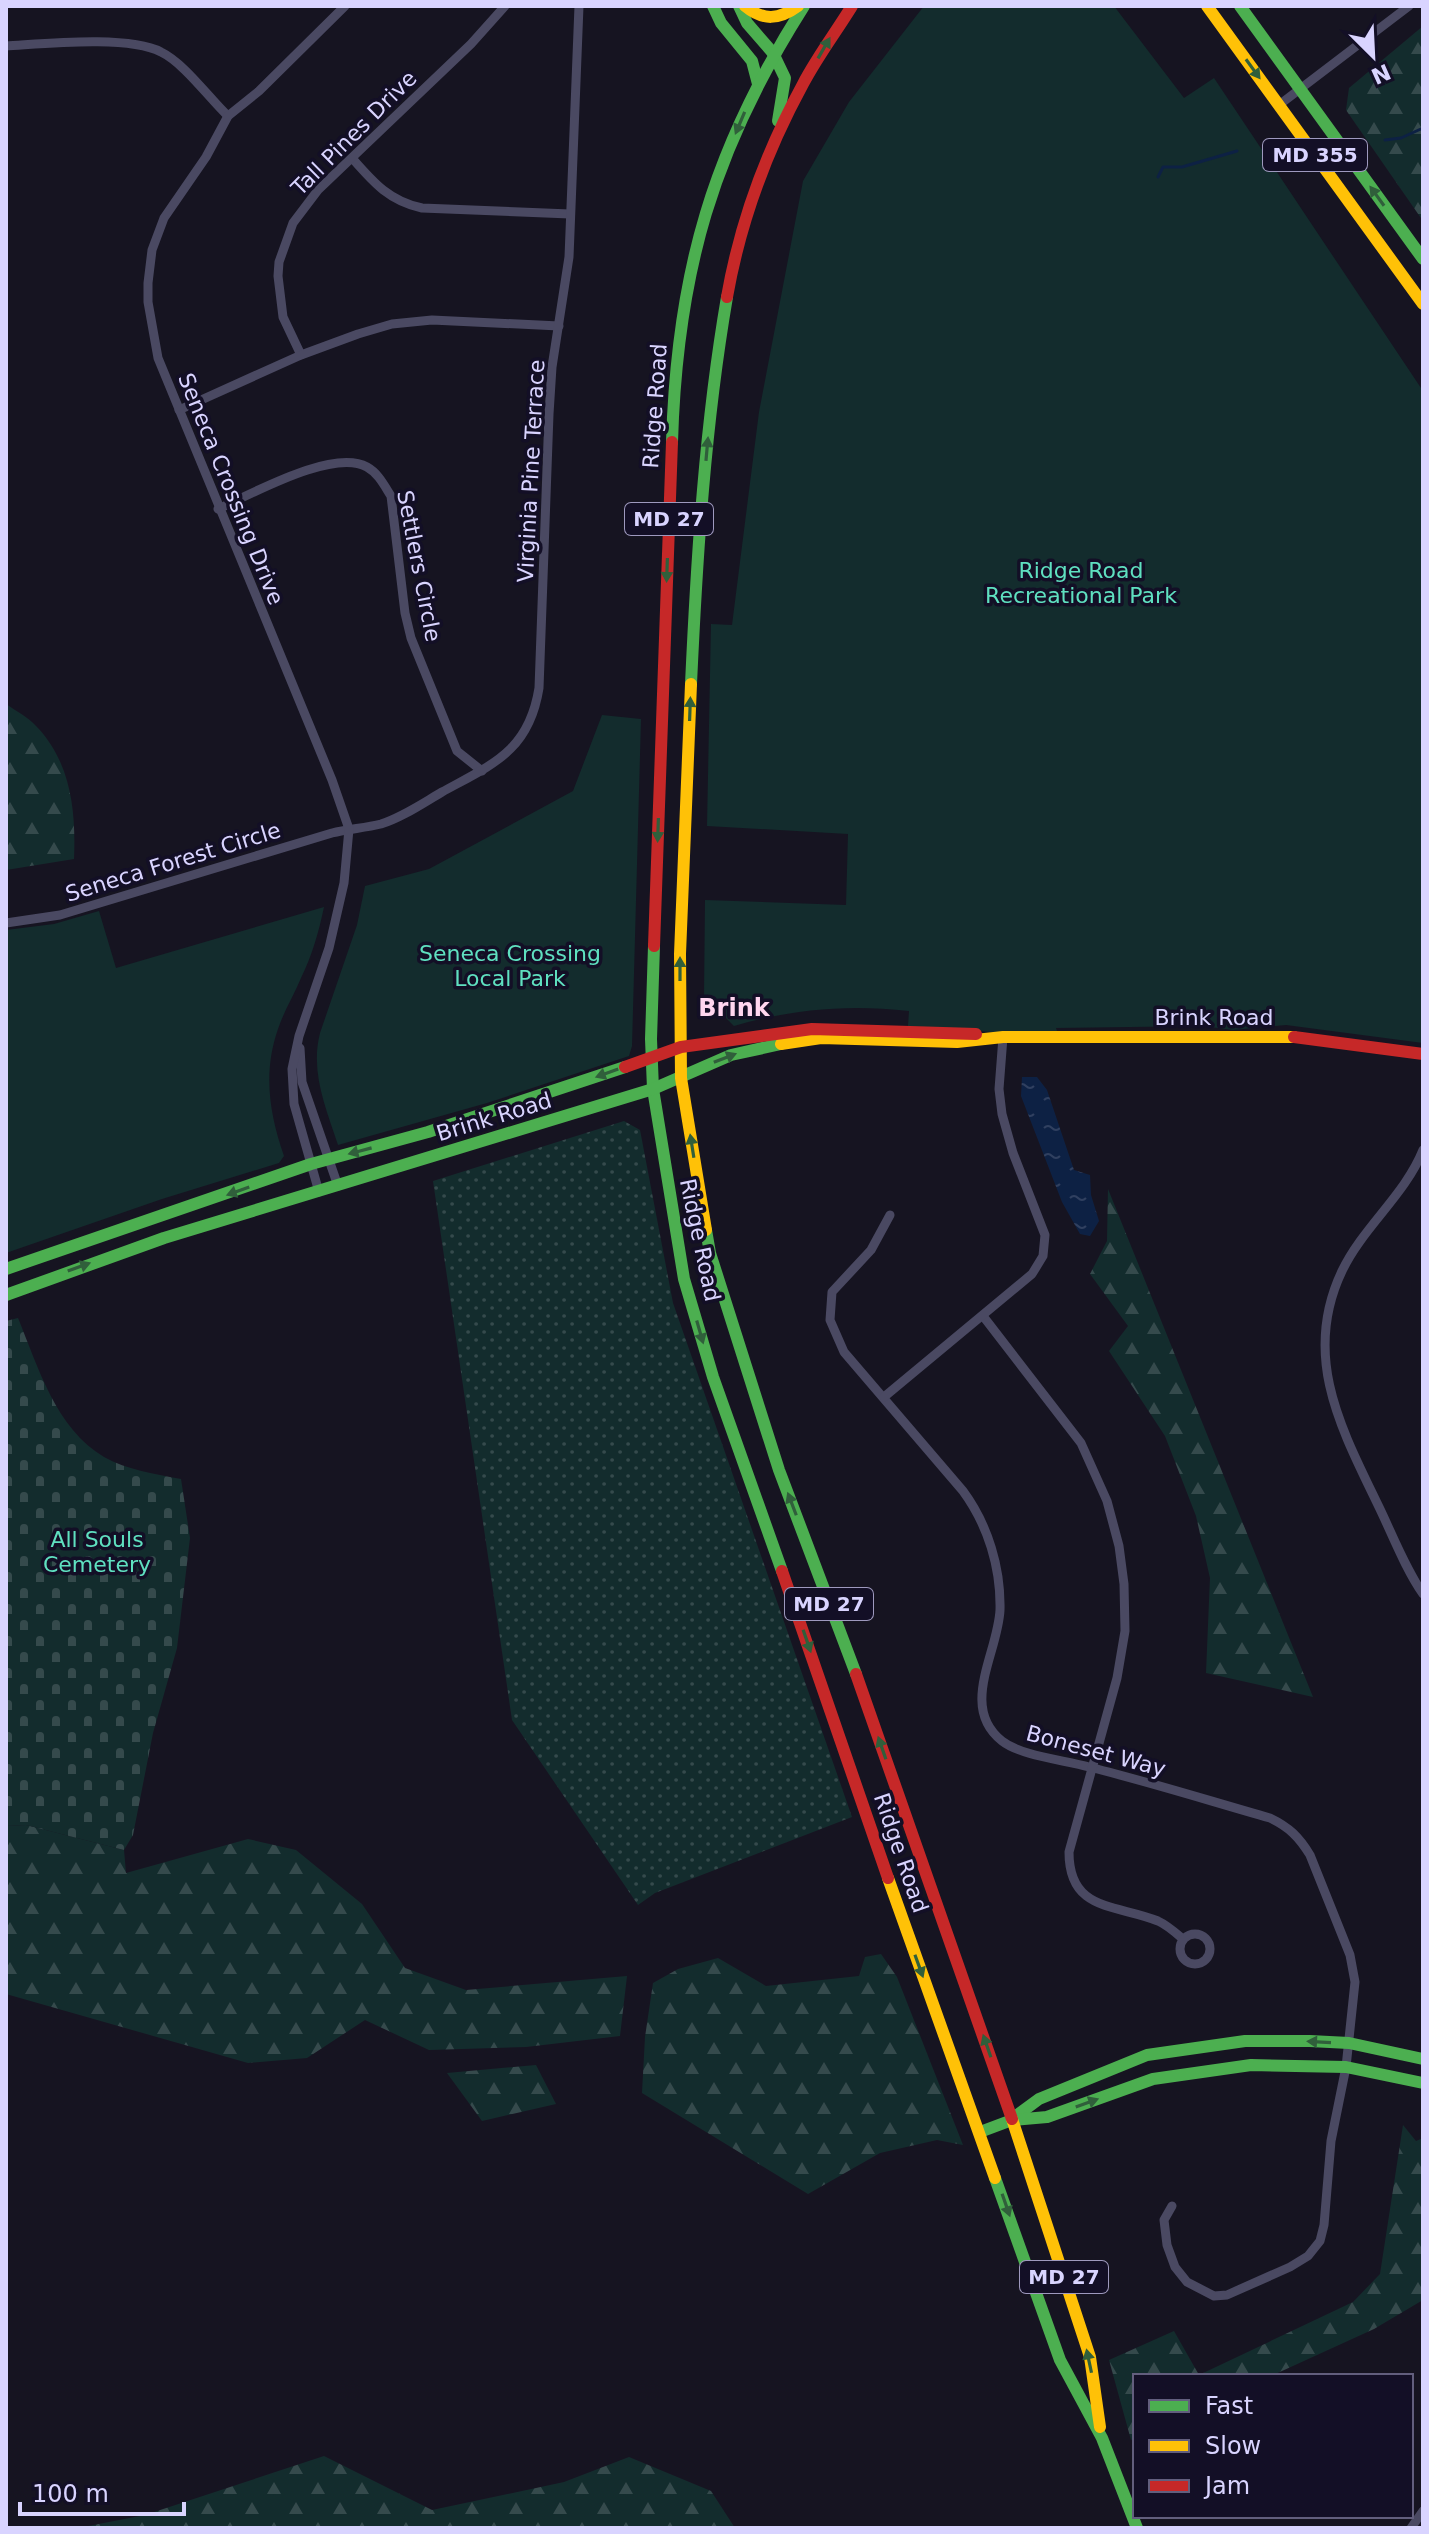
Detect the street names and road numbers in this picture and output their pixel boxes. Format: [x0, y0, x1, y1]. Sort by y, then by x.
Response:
street label: Tall Pines Drive [286, 65, 422, 201]
road number: MD 355 [1263, 139, 1367, 171]
street label: Ridge Road [638, 343, 672, 469]
street label: Virginia Pine Terrace [513, 359, 549, 583]
street label: Seneca Crossing Drive [173, 370, 289, 608]
street label: Settlers Circle [392, 488, 446, 644]
road number: MD 27 [625, 503, 713, 535]
street label: Seneca Forest Circle [62, 817, 284, 907]
street label: Brink Road [1154, 1005, 1274, 1030]
street label: Brink Road [433, 1088, 555, 1146]
street label: Ridge Road [675, 1176, 725, 1304]
road number: MD 27 [785, 1588, 873, 1620]
street label: Boneset Way [1023, 1720, 1169, 1782]
street label: Ridge Road [869, 1790, 933, 1916]
road number: MD 27 [1020, 2261, 1108, 2293]

